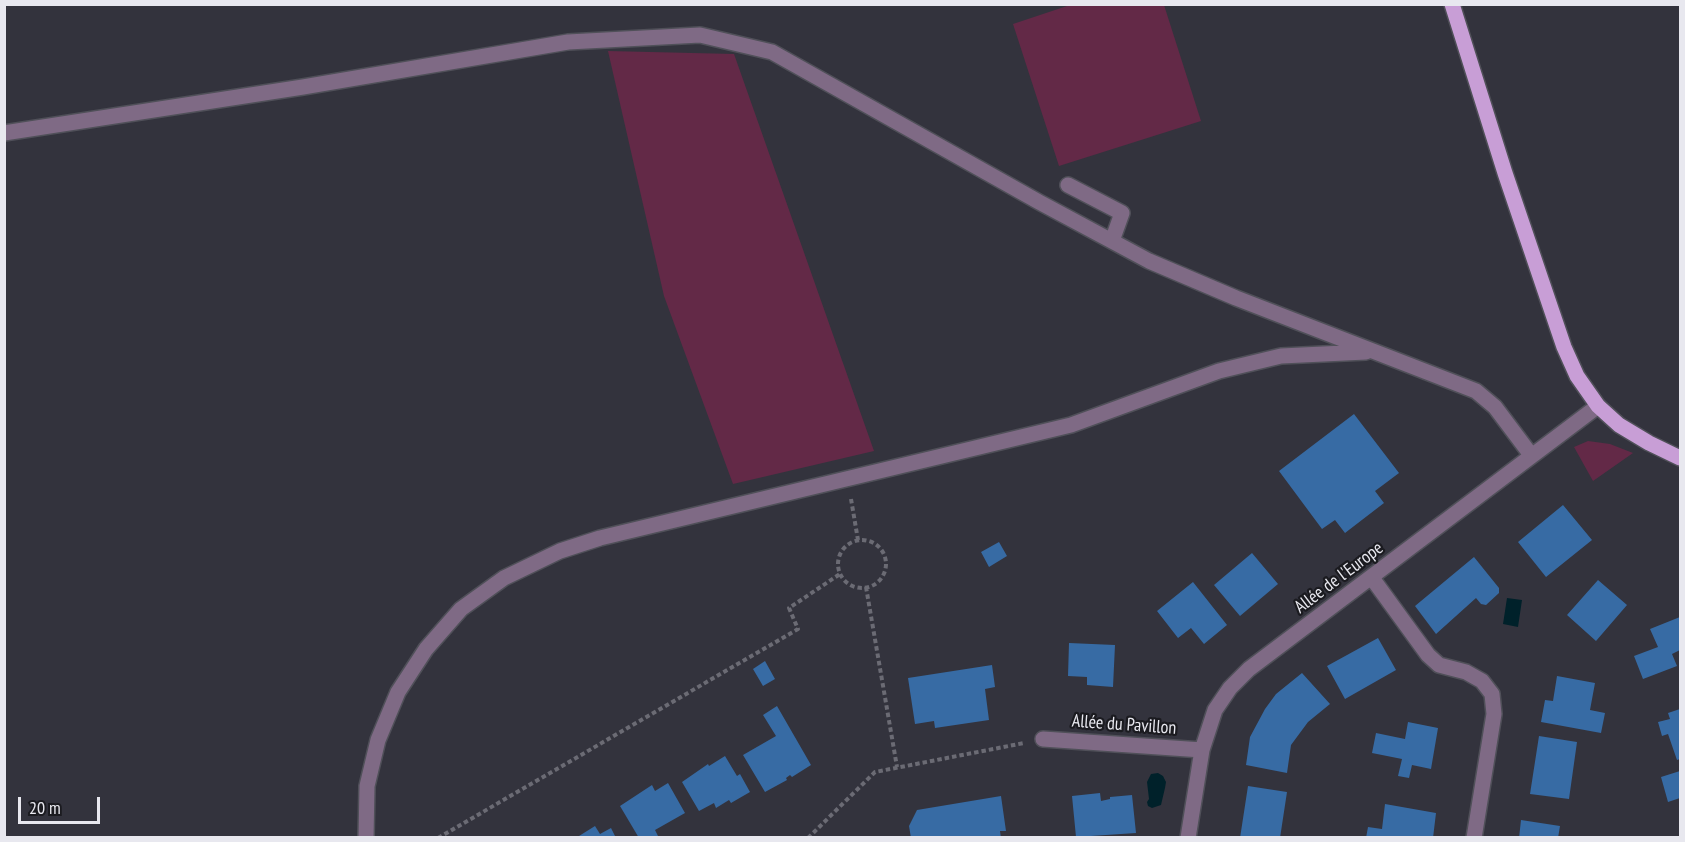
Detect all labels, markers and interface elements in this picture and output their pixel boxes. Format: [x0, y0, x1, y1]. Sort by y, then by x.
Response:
street label: Allée de l'Europe [1290, 538, 1388, 618]
street label: Allée du Pavillon [1071, 711, 1177, 739]
scale bar [21, 785, 104, 823]
text: 20 m [29, 796, 61, 819]

